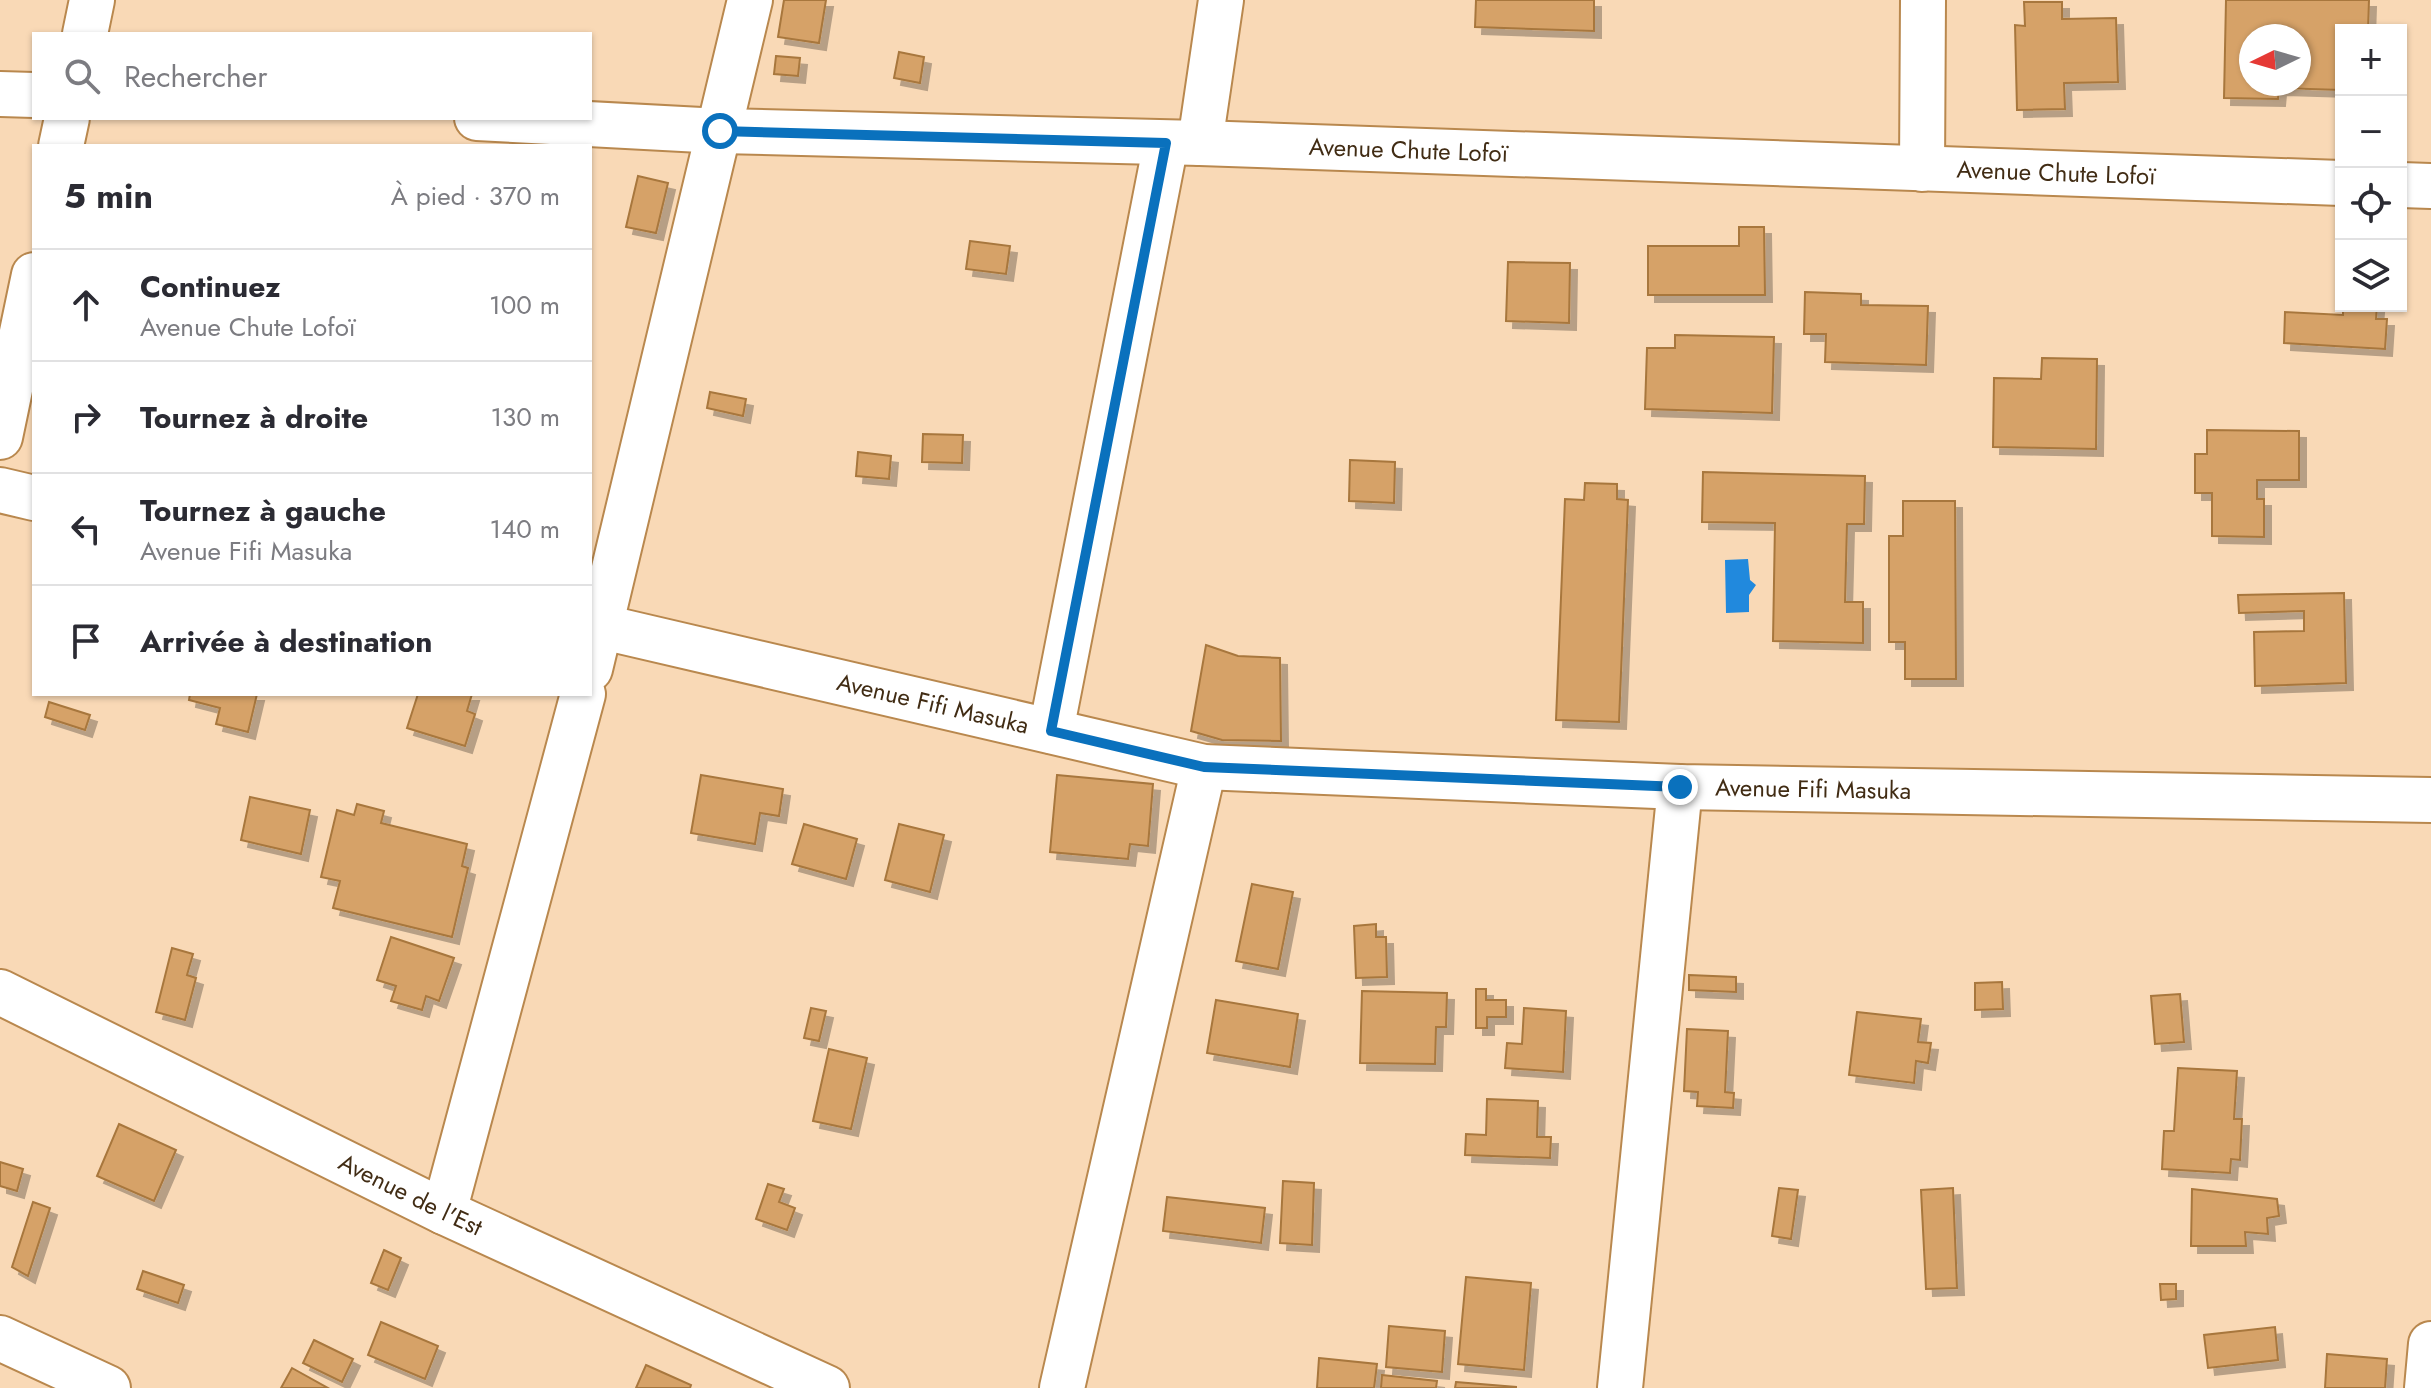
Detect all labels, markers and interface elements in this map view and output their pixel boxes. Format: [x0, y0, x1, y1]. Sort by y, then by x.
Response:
north arrow [2239, 24, 2311, 96]
map controls [2335, 24, 2407, 312]
button: + [2335, 24, 2407, 96]
search box [32, 32, 592, 120]
icon: search [60, 54, 104, 98]
text: Rechercher [124, 55, 267, 98]
button: − [2335, 96, 2407, 168]
route start [702, 113, 738, 149]
street label: Avenue Chute Lofoï [1308, 129, 1509, 171]
street label: Avenue Chute Lofoï [1956, 152, 2157, 194]
button: locate [2335, 168, 2407, 240]
text: 5 min [64, 172, 153, 221]
text: À pied · 370 m [391, 177, 560, 215]
button: layers [2335, 240, 2407, 312]
text: Continuez [140, 265, 281, 308]
icon: ahead [64, 283, 108, 327]
text: 100 m [489, 286, 560, 324]
text: Avenue Chute Lofoï [140, 308, 356, 346]
icon: right [64, 395, 108, 439]
text: Tournez à droite [140, 396, 368, 439]
text: 130 m [490, 398, 560, 436]
text: Tournez à gauche [140, 489, 386, 532]
icon: left [64, 507, 108, 551]
text: 140 m [489, 510, 560, 548]
text: Avenue Fifi Masuka [140, 532, 352, 570]
icon: arrive [64, 619, 108, 663]
text: Arrivée à destination [140, 620, 432, 663]
street label: Avenue Fifi Masuka [834, 664, 1032, 743]
route end [1662, 769, 1698, 805]
street label: Avenue Fifi Masuka [1715, 770, 1911, 808]
street label: Avenue de l'Est [333, 1145, 489, 1245]

